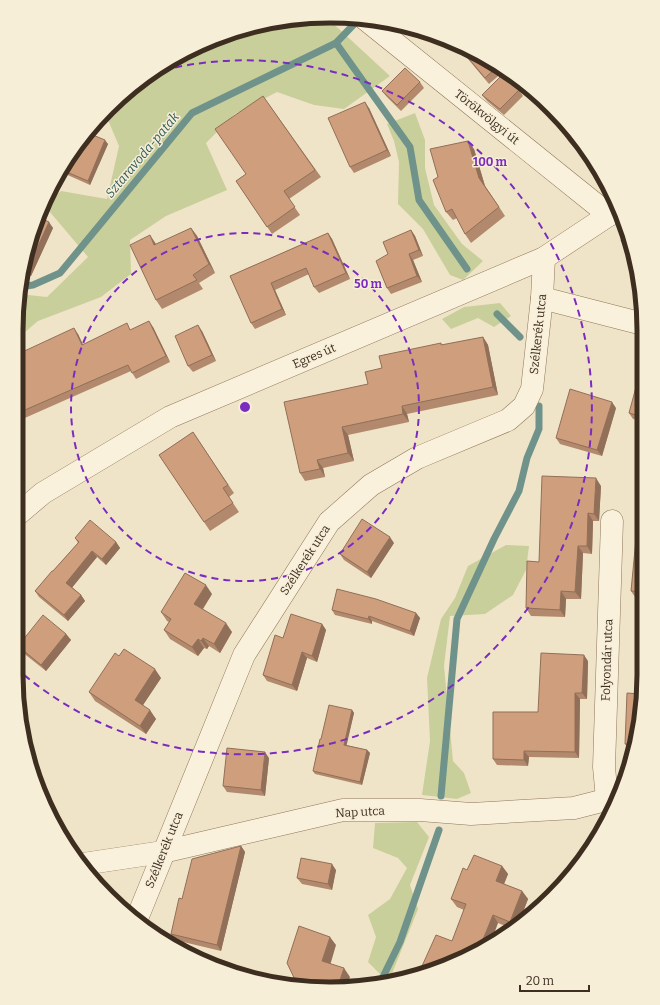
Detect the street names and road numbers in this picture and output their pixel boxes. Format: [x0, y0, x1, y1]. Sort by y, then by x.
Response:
street label: Törökvölgyi út [452, 87, 523, 148]
street label: Szélkerék utca [527, 293, 549, 375]
street label: Egres út [290, 340, 338, 371]
street label: Szélkerék utca [277, 522, 333, 598]
street label: Folyondár utca [599, 618, 615, 701]
street label: Nap utca [335, 804, 386, 820]
street label: Szélkerék utca [142, 809, 186, 890]

